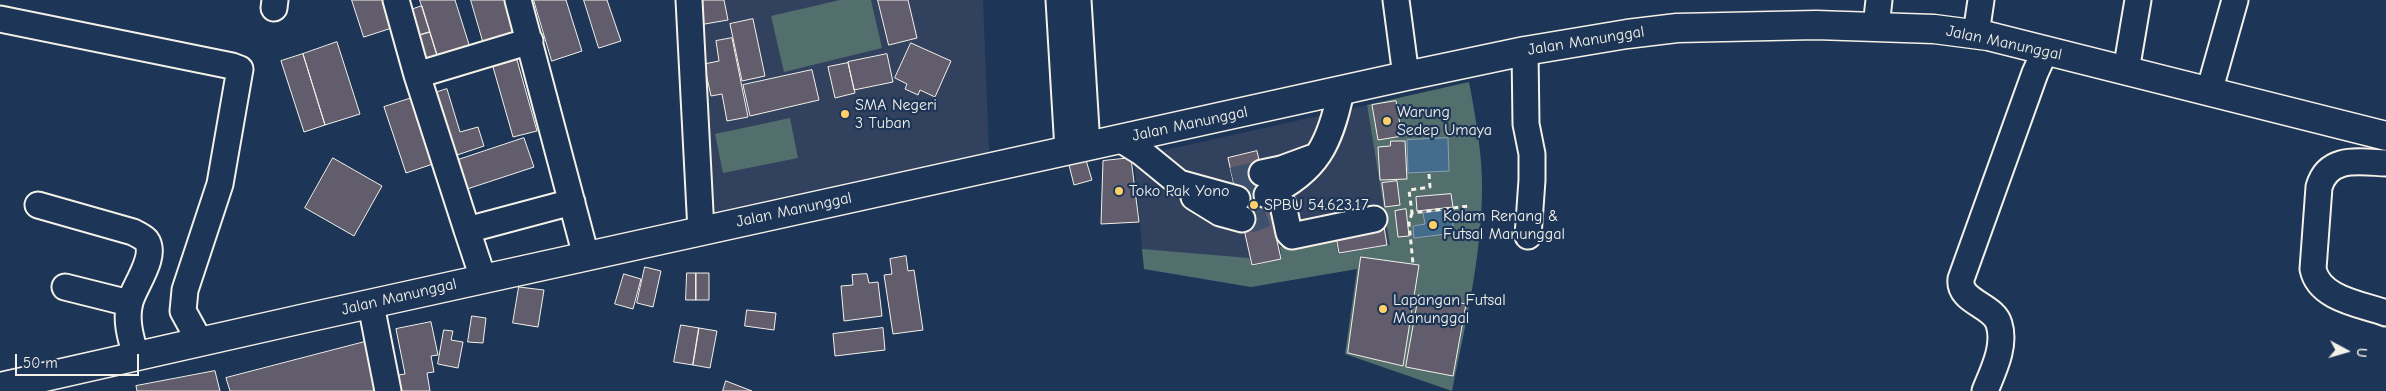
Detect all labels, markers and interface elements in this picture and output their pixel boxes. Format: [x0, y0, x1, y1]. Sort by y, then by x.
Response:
street label: Jalan Manunggal [1944, 21, 2064, 65]
street label: Jalan Manunggal [1526, 22, 1646, 60]
place label: SMA Negeri 3 Tuban [855, 95, 937, 133]
street label: Jalan Manunggal [1130, 102, 1250, 146]
place label: Warung Sedep Umaya [1397, 102, 1492, 140]
marker: SMA Negeri 3 Tuban [839, 108, 851, 120]
marker: Warung Sedep Umaya [1381, 115, 1393, 127]
place label: Toko Pak Yono [1129, 181, 1229, 201]
marker: Toko Pak Yono [1113, 185, 1125, 197]
street label: Jalan Manunggal [734, 188, 854, 232]
place label: SPBU 54.623.17 [1264, 195, 1368, 215]
marker: SPBU 54.623.17 [1248, 199, 1260, 211]
place label: Kolam Renang & Futsal Manunggal [1443, 206, 1565, 244]
marker: Kolam Renang & Futsal Manunggal [1427, 219, 1439, 231]
street label: Jalan Manunggal [339, 274, 459, 320]
place label: Lapangan Futsal Manunggal [1393, 290, 1506, 328]
marker: Lapangan Futsal Manunggal [1377, 303, 1389, 315]
north arrow [2321, 326, 2371, 376]
scale bar [18, 344, 141, 376]
text: U [2352, 347, 2370, 358]
text: 50 m [23, 354, 58, 372]

